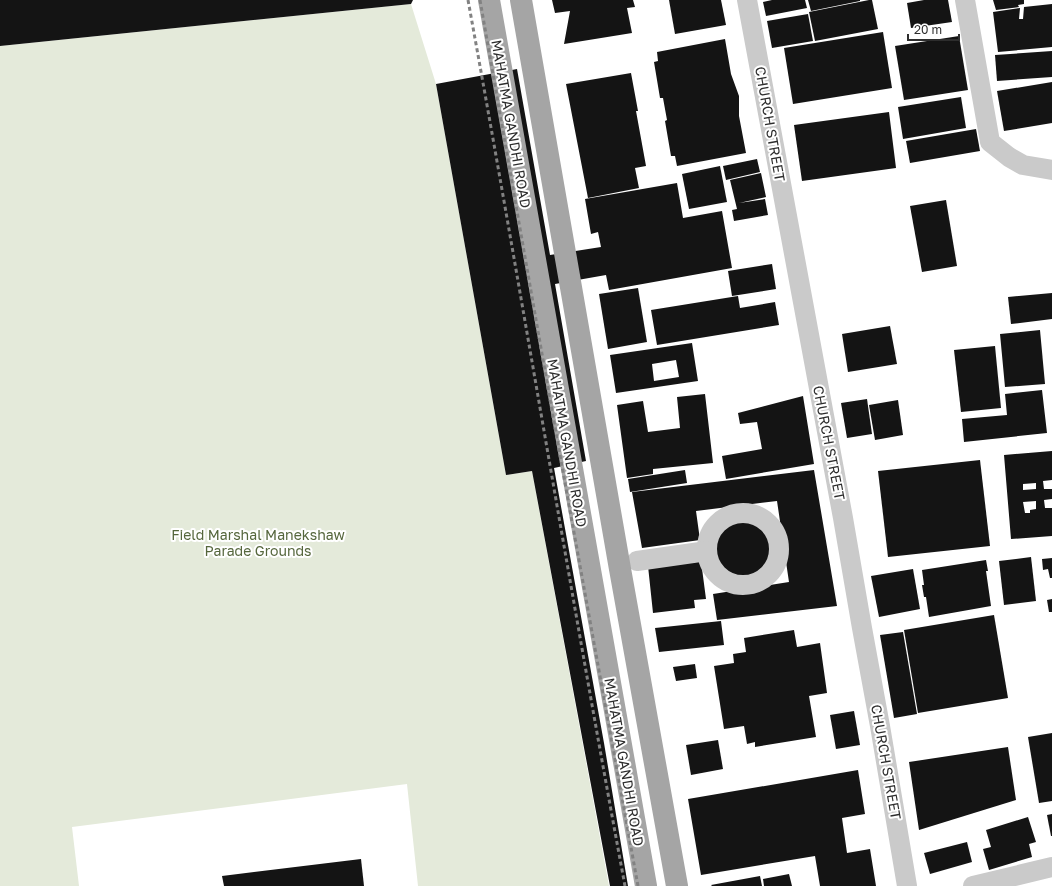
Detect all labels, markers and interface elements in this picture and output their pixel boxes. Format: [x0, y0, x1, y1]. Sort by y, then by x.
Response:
scale bar [908, 16, 959, 42]
text: 20 m [914, 22, 942, 37]
street label: MAHATMA GANDHI ROAD [488, 38, 535, 209]
street label: CHURCH STREET [752, 65, 789, 183]
street label: MAHATMA GANDHI ROAD [544, 357, 591, 528]
street label: CHURCH STREET [810, 384, 849, 502]
park label: Field Marshal Manekshaw Parade Grounds [171, 526, 345, 559]
street label: MAHATMA GANDHI ROAD [601, 676, 648, 847]
street label: CHURCH STREET [868, 703, 905, 821]

